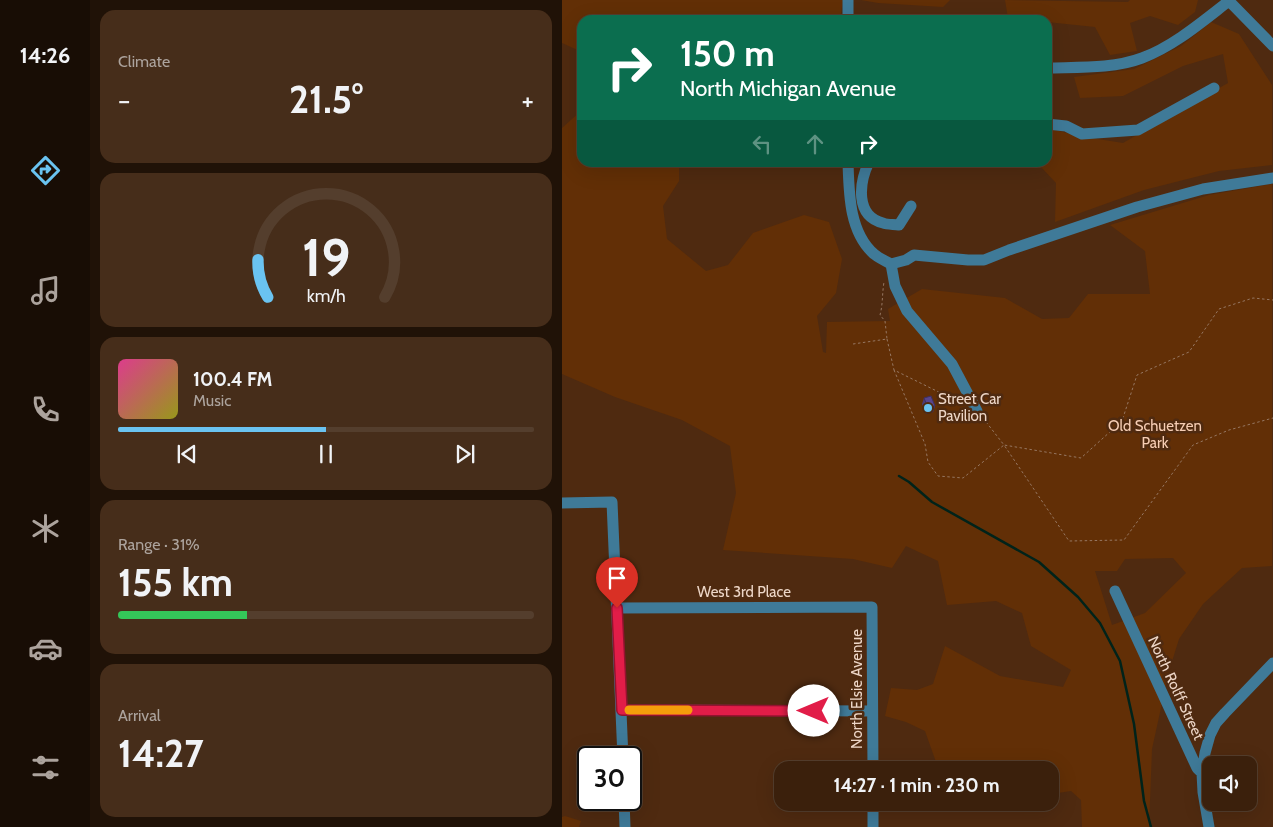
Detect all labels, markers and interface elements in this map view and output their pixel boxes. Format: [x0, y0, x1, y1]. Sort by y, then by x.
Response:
text: 150 m [680, 32, 775, 75]
icon: right [597, 35, 662, 100]
text: 14:26 [20, 42, 70, 69]
text: Climate [118, 52, 170, 71]
text: North Michigan Avenue [680, 75, 896, 102]
text: 21.5° [289, 76, 363, 123]
text: − [118, 83, 130, 117]
text: + [522, 83, 534, 117]
icon: left [748, 130, 776, 158]
icon: ahead [801, 130, 829, 158]
icon: right [854, 130, 882, 158]
icon: directions [28, 153, 63, 188]
text: 19 [302, 226, 350, 289]
icon: music [28, 273, 63, 308]
text: km/h [306, 285, 346, 306]
text: 100.4 FM [193, 368, 272, 391]
place label: Street Car Pavilion [938, 390, 1001, 425]
text: Music [193, 391, 231, 410]
icon: phone [28, 392, 63, 427]
marker: Street Car Pavilion [922, 402, 934, 414]
park label: Old Schuetzen Park [1108, 417, 1202, 452]
icon: previous [173, 440, 201, 468]
icon: pause [312, 440, 340, 468]
icon: next [451, 440, 479, 468]
icon: climate [28, 511, 63, 546]
text: Range · 31% [118, 535, 200, 554]
pin [596, 557, 638, 608]
text: 155 km [118, 559, 233, 606]
icon: arrive [603, 564, 631, 592]
street label: West 3rd Place [697, 583, 791, 601]
street label: North Elsie Avenue [848, 629, 866, 749]
icon: car [28, 631, 63, 666]
street label: North Rolff Street [1144, 633, 1208, 743]
position arrow [787, 684, 839, 736]
text: Arrival [118, 706, 161, 725]
text: 14:27 [118, 730, 204, 777]
speed limit sign: 30 [577, 746, 642, 811]
icon: filters [28, 750, 63, 785]
map controls [1202, 756, 1257, 811]
button: sound [1202, 756, 1257, 811]
text: 14:27 · 1 min · 230 m [833, 774, 1000, 797]

